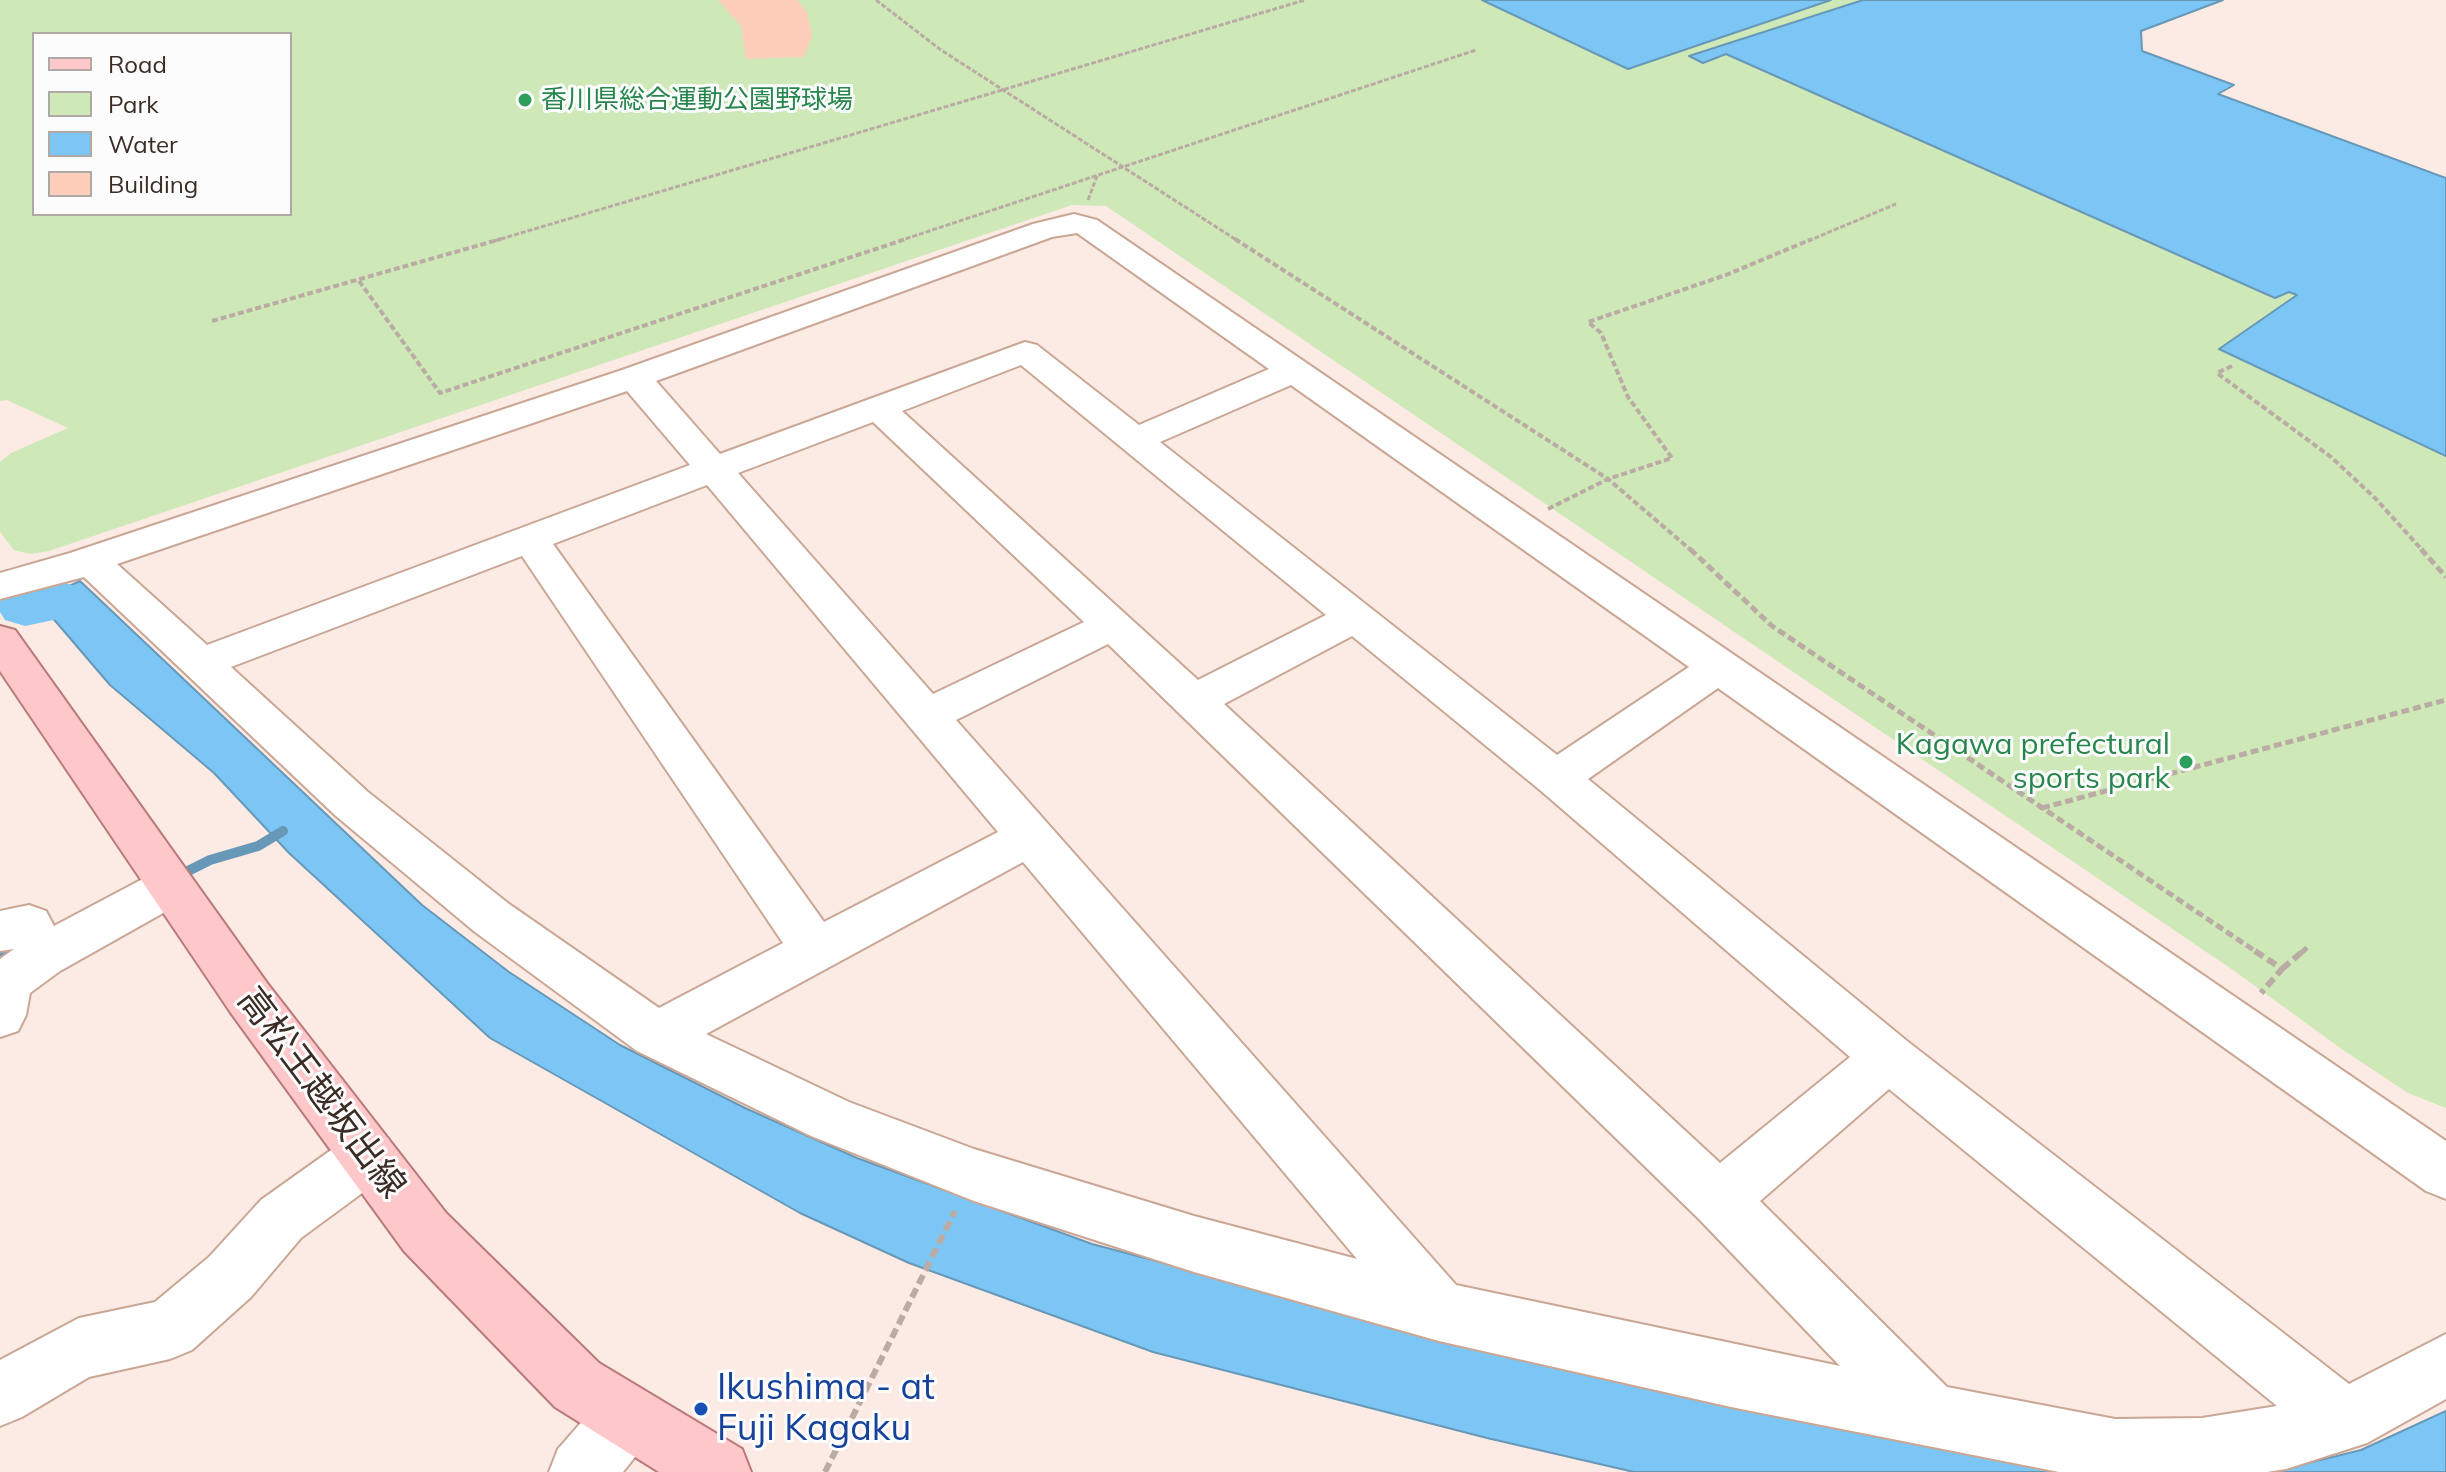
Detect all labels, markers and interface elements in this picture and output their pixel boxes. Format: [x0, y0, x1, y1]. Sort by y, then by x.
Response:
legend [32, 32, 292, 216]
text: Road [108, 49, 167, 79]
place label: 香川県総合運動公園野球場 [541, 84, 853, 116]
text: Park [108, 89, 159, 119]
marker: 香川県総合運動公園野球場 [516, 91, 534, 109]
text: Water [108, 129, 178, 159]
text: Building [108, 169, 198, 199]
place label: Kagawa prefectural sports park [1896, 727, 2170, 798]
marker: Kagawa prefectural sports park [2177, 753, 2195, 771]
street label: 高松王越坂出線 [228, 979, 414, 1207]
place label: Ikushima - at Fuji Kagaku [717, 1366, 935, 1451]
marker: Ikushima - at Fuji Kagaku [692, 1400, 710, 1418]

